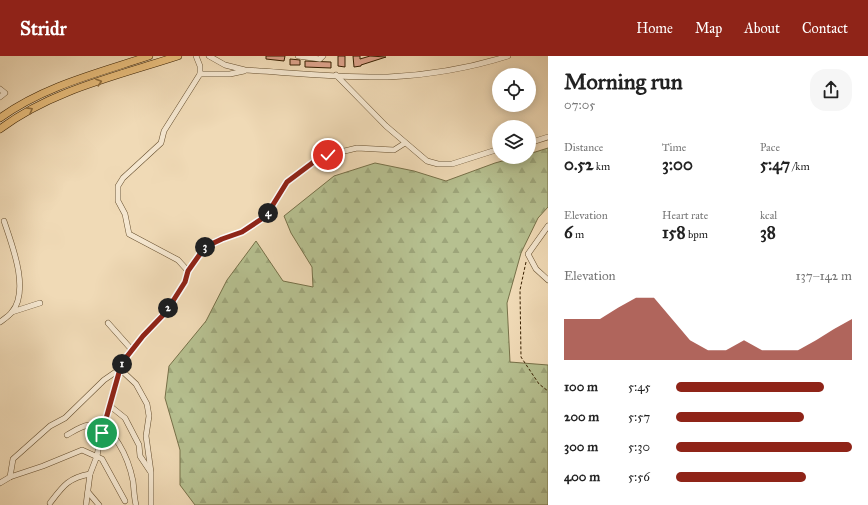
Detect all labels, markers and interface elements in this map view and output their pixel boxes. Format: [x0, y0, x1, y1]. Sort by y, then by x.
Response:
text: Stridr [20, 17, 67, 40]
text: Home [636, 20, 673, 37]
text: Map [695, 20, 722, 37]
text: About [744, 20, 780, 37]
text: Contact [802, 20, 848, 37]
map controls [492, 68, 536, 164]
button: locate [492, 68, 536, 112]
text: Morning run [564, 68, 683, 95]
button: share [810, 69, 852, 111]
one-way arrow [95, 78, 102, 86]
text: 07:05 [564, 97, 595, 113]
one-way arrow [26, 108, 33, 115]
button: layers [492, 120, 536, 164]
pin [311, 138, 345, 172]
text: Distance [564, 141, 603, 154]
text: Time [662, 141, 686, 154]
text: Pace [760, 141, 780, 154]
icon: check [317, 144, 339, 166]
text: 0.52 [564, 154, 593, 175]
text: 3:00 [662, 154, 693, 175]
text: 5:47 [760, 154, 790, 175]
text: km [593, 160, 610, 173]
text: /km [790, 160, 810, 173]
pin: 4 [258, 203, 278, 223]
text: 4 [265, 206, 271, 219]
text: Elevation [564, 209, 608, 222]
text: Heart rate [662, 209, 708, 222]
text: kcal [760, 209, 777, 222]
text: 6 [564, 222, 573, 243]
text: 158 [662, 222, 686, 243]
text: 38 [760, 222, 776, 243]
text: m [573, 228, 584, 241]
text: bpm [686, 228, 708, 241]
pin: 3 [195, 237, 215, 257]
text: 3 [203, 240, 207, 253]
text: Elevation [564, 268, 616, 284]
text: 137–142 m [795, 268, 852, 284]
pin: 2 [158, 298, 178, 318]
text: 2 [165, 301, 171, 314]
pin: 1 [112, 354, 132, 374]
text: 1 [120, 357, 124, 370]
text: 100 m [564, 379, 598, 395]
text: 5:45 [628, 379, 651, 395]
text: 200 m [564, 409, 599, 425]
text: 5:57 [628, 409, 650, 425]
pin [85, 416, 119, 450]
icon: arrive [91, 422, 113, 444]
text: 300 m [564, 439, 598, 455]
text: 5:30 [628, 439, 650, 455]
text: 400 m [564, 469, 600, 485]
text: 5:56 [628, 469, 650, 485]

